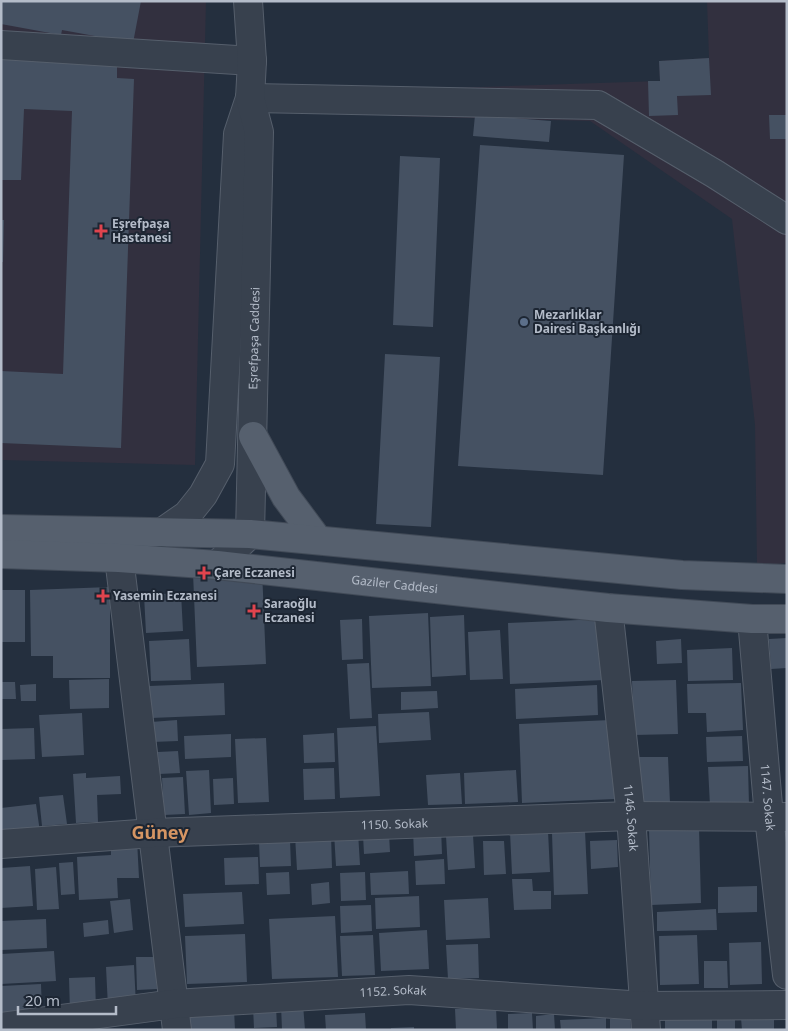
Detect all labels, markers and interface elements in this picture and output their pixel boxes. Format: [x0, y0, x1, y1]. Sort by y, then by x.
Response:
place label: Eşrefpaşa Hastanesi [112, 215, 171, 246]
marker: Eşrefpaşa Hastanesi [94, 224, 108, 238]
street label: Eşrefpaşa Caddesi [244, 287, 264, 390]
place label: Mezarlıklar Dairesi Başkanlığı [534, 306, 641, 337]
marker: Mezarlıklar Dairesi Başkanlığı [518, 316, 530, 328]
place label: Çare Eczanesi [214, 564, 295, 581]
marker: Çare Eczanesi [198, 567, 210, 579]
street label: Gaziler Caddesi [351, 571, 439, 597]
place label: Yasemin Eczanesi [113, 587, 217, 604]
marker: Yasemin Eczanesi [97, 590, 109, 602]
place label: Saraoğlu Eczanesi [264, 595, 317, 626]
marker: Saraoğlu Eczanesi [248, 605, 260, 617]
street label: 1147. Sokak [756, 763, 780, 832]
street label: 1146. Sokak [620, 783, 642, 852]
street label: 1150. Sokak [361, 814, 429, 834]
district label: Güney [131, 820, 189, 844]
street label: 1152. Sokak [359, 981, 428, 1001]
scale bar [18, 984, 115, 1016]
text: 20 m [25, 990, 60, 1010]

